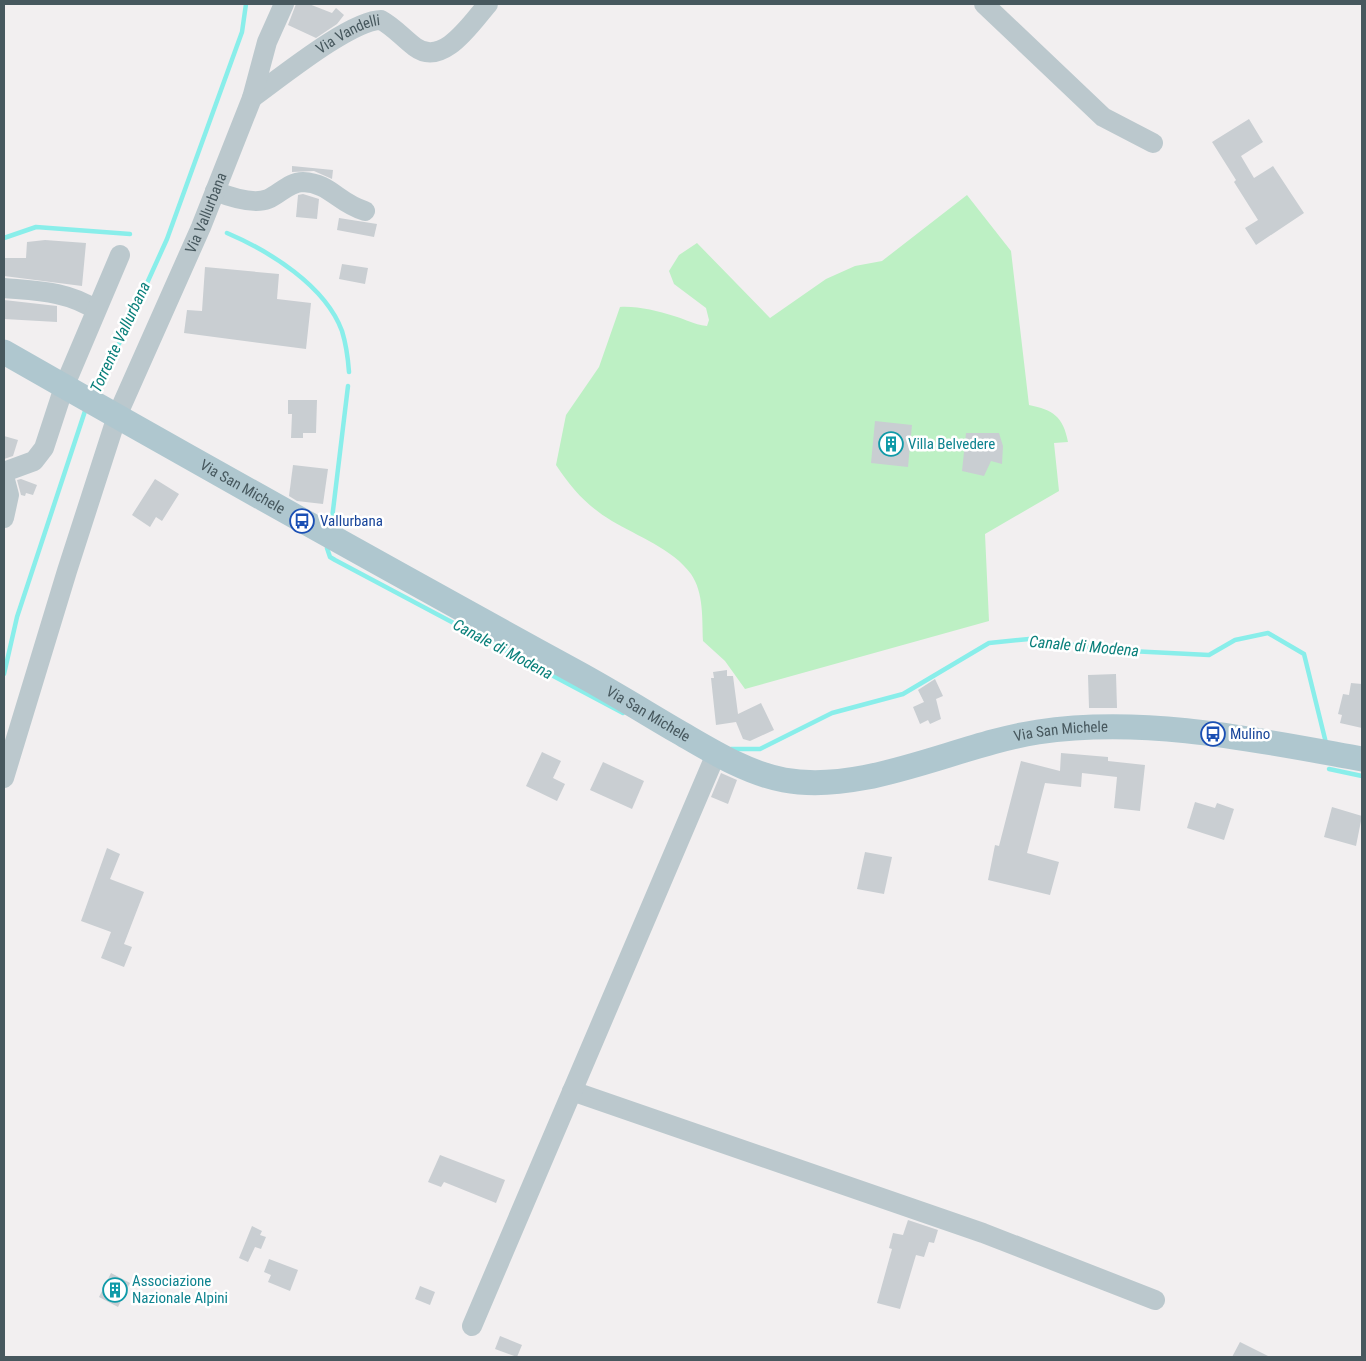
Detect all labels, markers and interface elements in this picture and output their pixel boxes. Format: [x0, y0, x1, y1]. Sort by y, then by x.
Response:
street label: Via Vandelli [313, 11, 381, 58]
street label: Via Vallurbana [181, 170, 231, 256]
water label: Torrente Vallurbana [86, 279, 154, 395]
building icon: Villa Belvedere [878, 431, 904, 457]
place label: Villa Belvedere [908, 435, 995, 453]
street label: Via San Michele [197, 456, 288, 518]
bus stop icon: Vallurbana [289, 508, 315, 534]
place label: Vallurbana [320, 512, 383, 530]
water label: Canale di Modena [450, 615, 556, 683]
water label: Canale di Modena [1028, 632, 1140, 660]
street label: Via San Michele [603, 682, 693, 746]
street label: Via San Michele [1012, 718, 1108, 745]
bus stop icon: Mulino [1200, 721, 1226, 747]
place label: Mulino [1230, 725, 1270, 743]
place label: Associazione Nazionale Alpini [132, 1272, 228, 1307]
building icon: Associazione Nazionale Alpini [102, 1277, 128, 1303]

